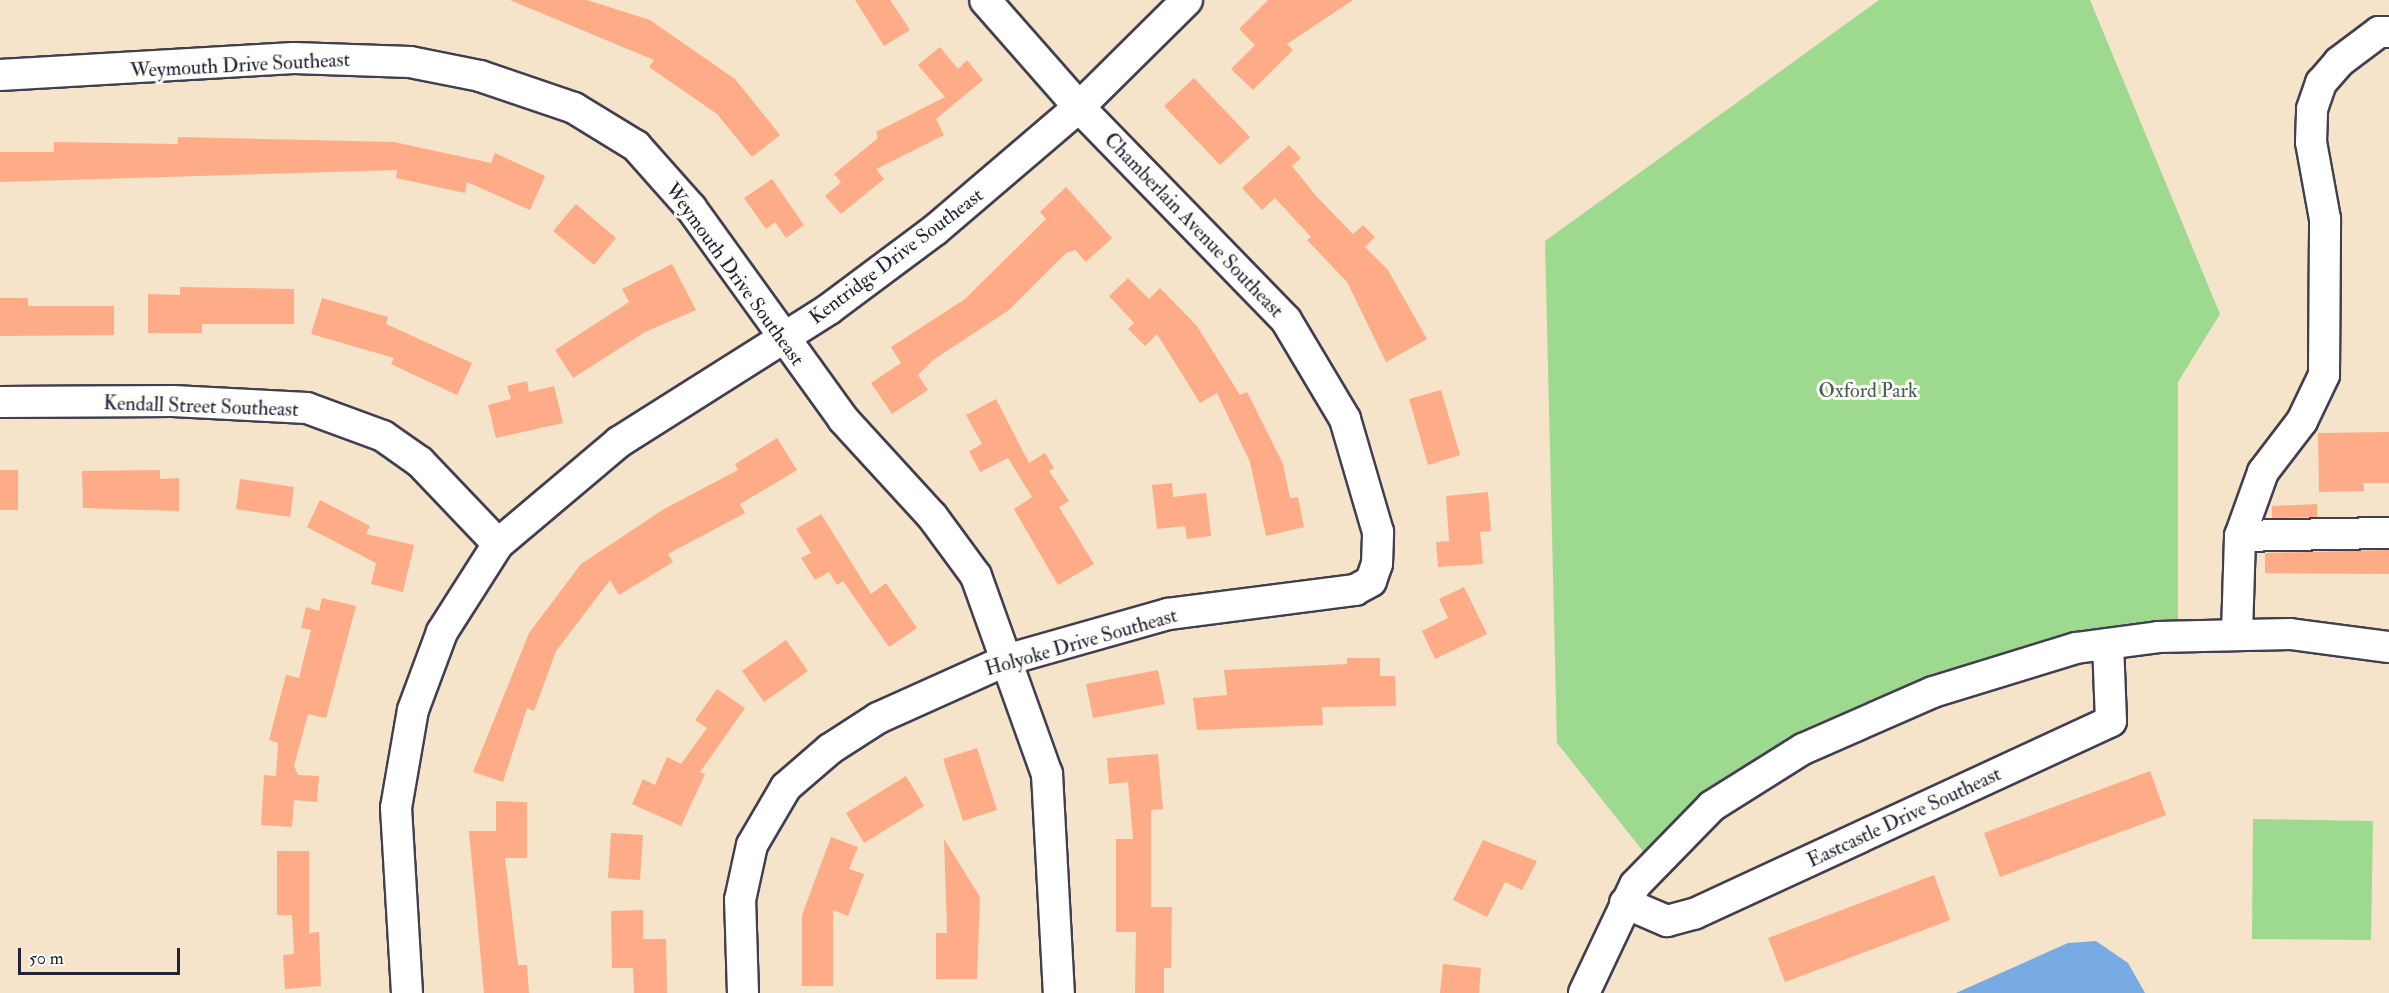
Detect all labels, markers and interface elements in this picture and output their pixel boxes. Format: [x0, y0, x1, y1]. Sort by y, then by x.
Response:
street label: Weymouth Drive Southeast [129, 47, 351, 83]
street label: Chamberlain Avenue Southeast [1099, 128, 1289, 322]
street label: Weymouth Drive Southeast [661, 178, 809, 370]
street label: Kentridge Drive Southeast [804, 183, 988, 329]
park label: Oxford Park [1819, 378, 1917, 402]
street label: Kendall Street Southeast [103, 391, 299, 421]
street label: Holyoke Drive Southeast [982, 603, 1180, 681]
street label: Eastcastle Drive Southeast [1803, 762, 2005, 872]
scale bar [21, 936, 183, 974]
text: 50 m [29, 947, 64, 970]

